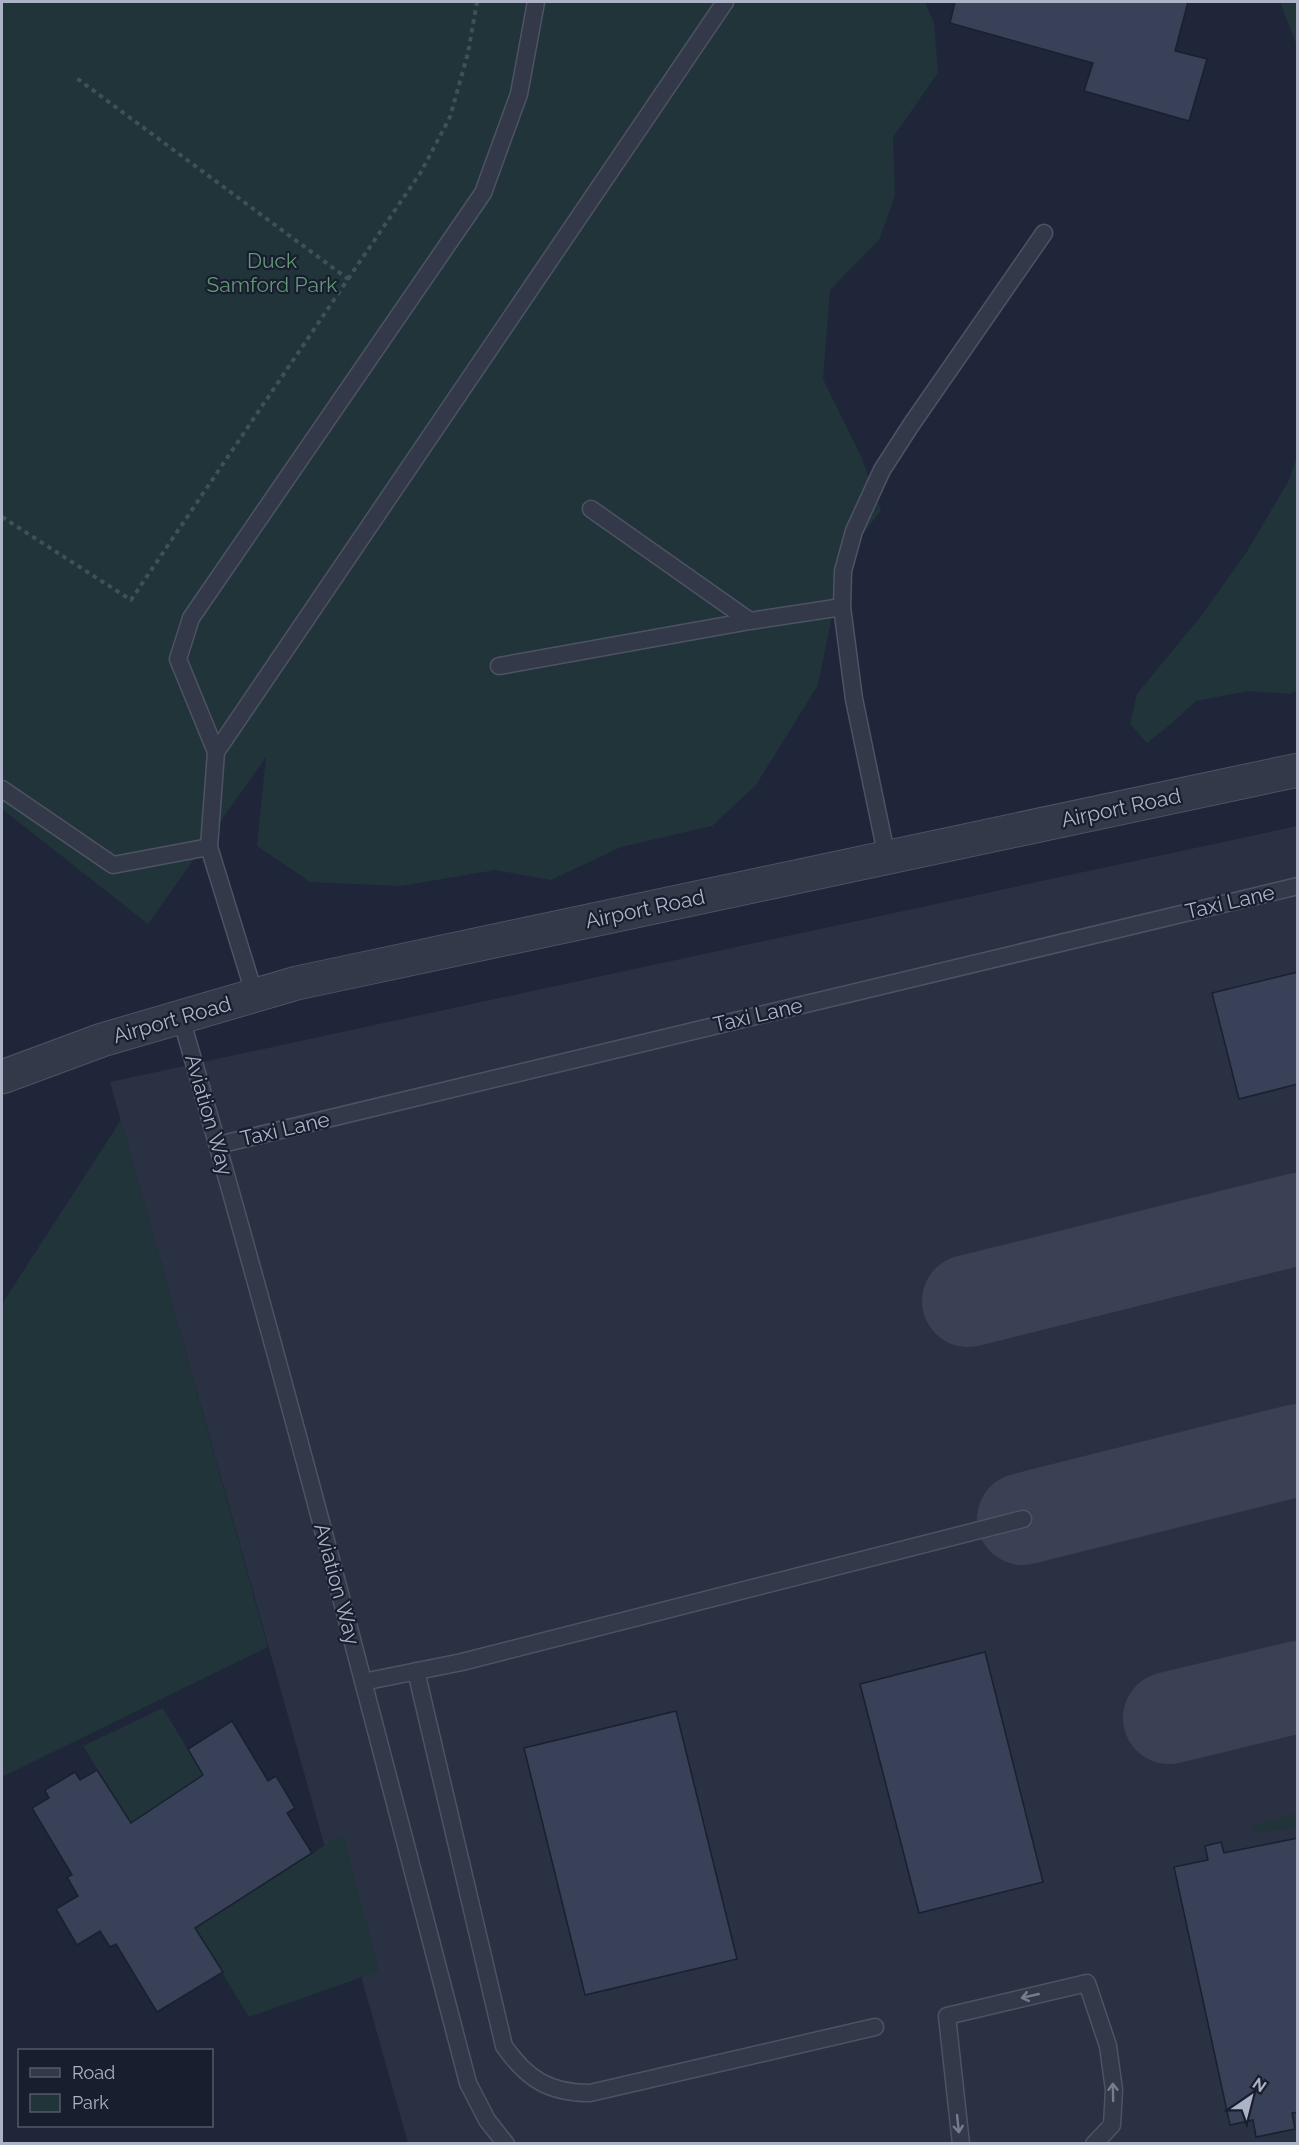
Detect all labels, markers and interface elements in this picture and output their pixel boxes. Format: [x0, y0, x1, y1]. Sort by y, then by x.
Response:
park label: Duck Samford Park [207, 248, 337, 297]
street label: Airport Road [1059, 783, 1183, 832]
street label: Taxi Lane [1183, 879, 1277, 924]
street label: Airport Road [583, 884, 707, 933]
street label: Airport Road [110, 991, 234, 1048]
street label: Taxi Lane [711, 992, 805, 1037]
street label: Aviation Way [180, 1051, 239, 1178]
street label: Taxi Lane [238, 1106, 332, 1151]
street label: Aviation Way [309, 1520, 366, 1647]
one-way arrow [1021, 1991, 1040, 2003]
legend [18, 2049, 213, 2127]
text: Road [72, 2062, 115, 2083]
north arrow [1221, 2067, 1281, 2127]
text: N [1249, 2074, 1270, 2096]
one-way arrow [1107, 2083, 1119, 2103]
text: Park [72, 2092, 109, 2113]
one-way arrow [953, 2114, 964, 2134]

